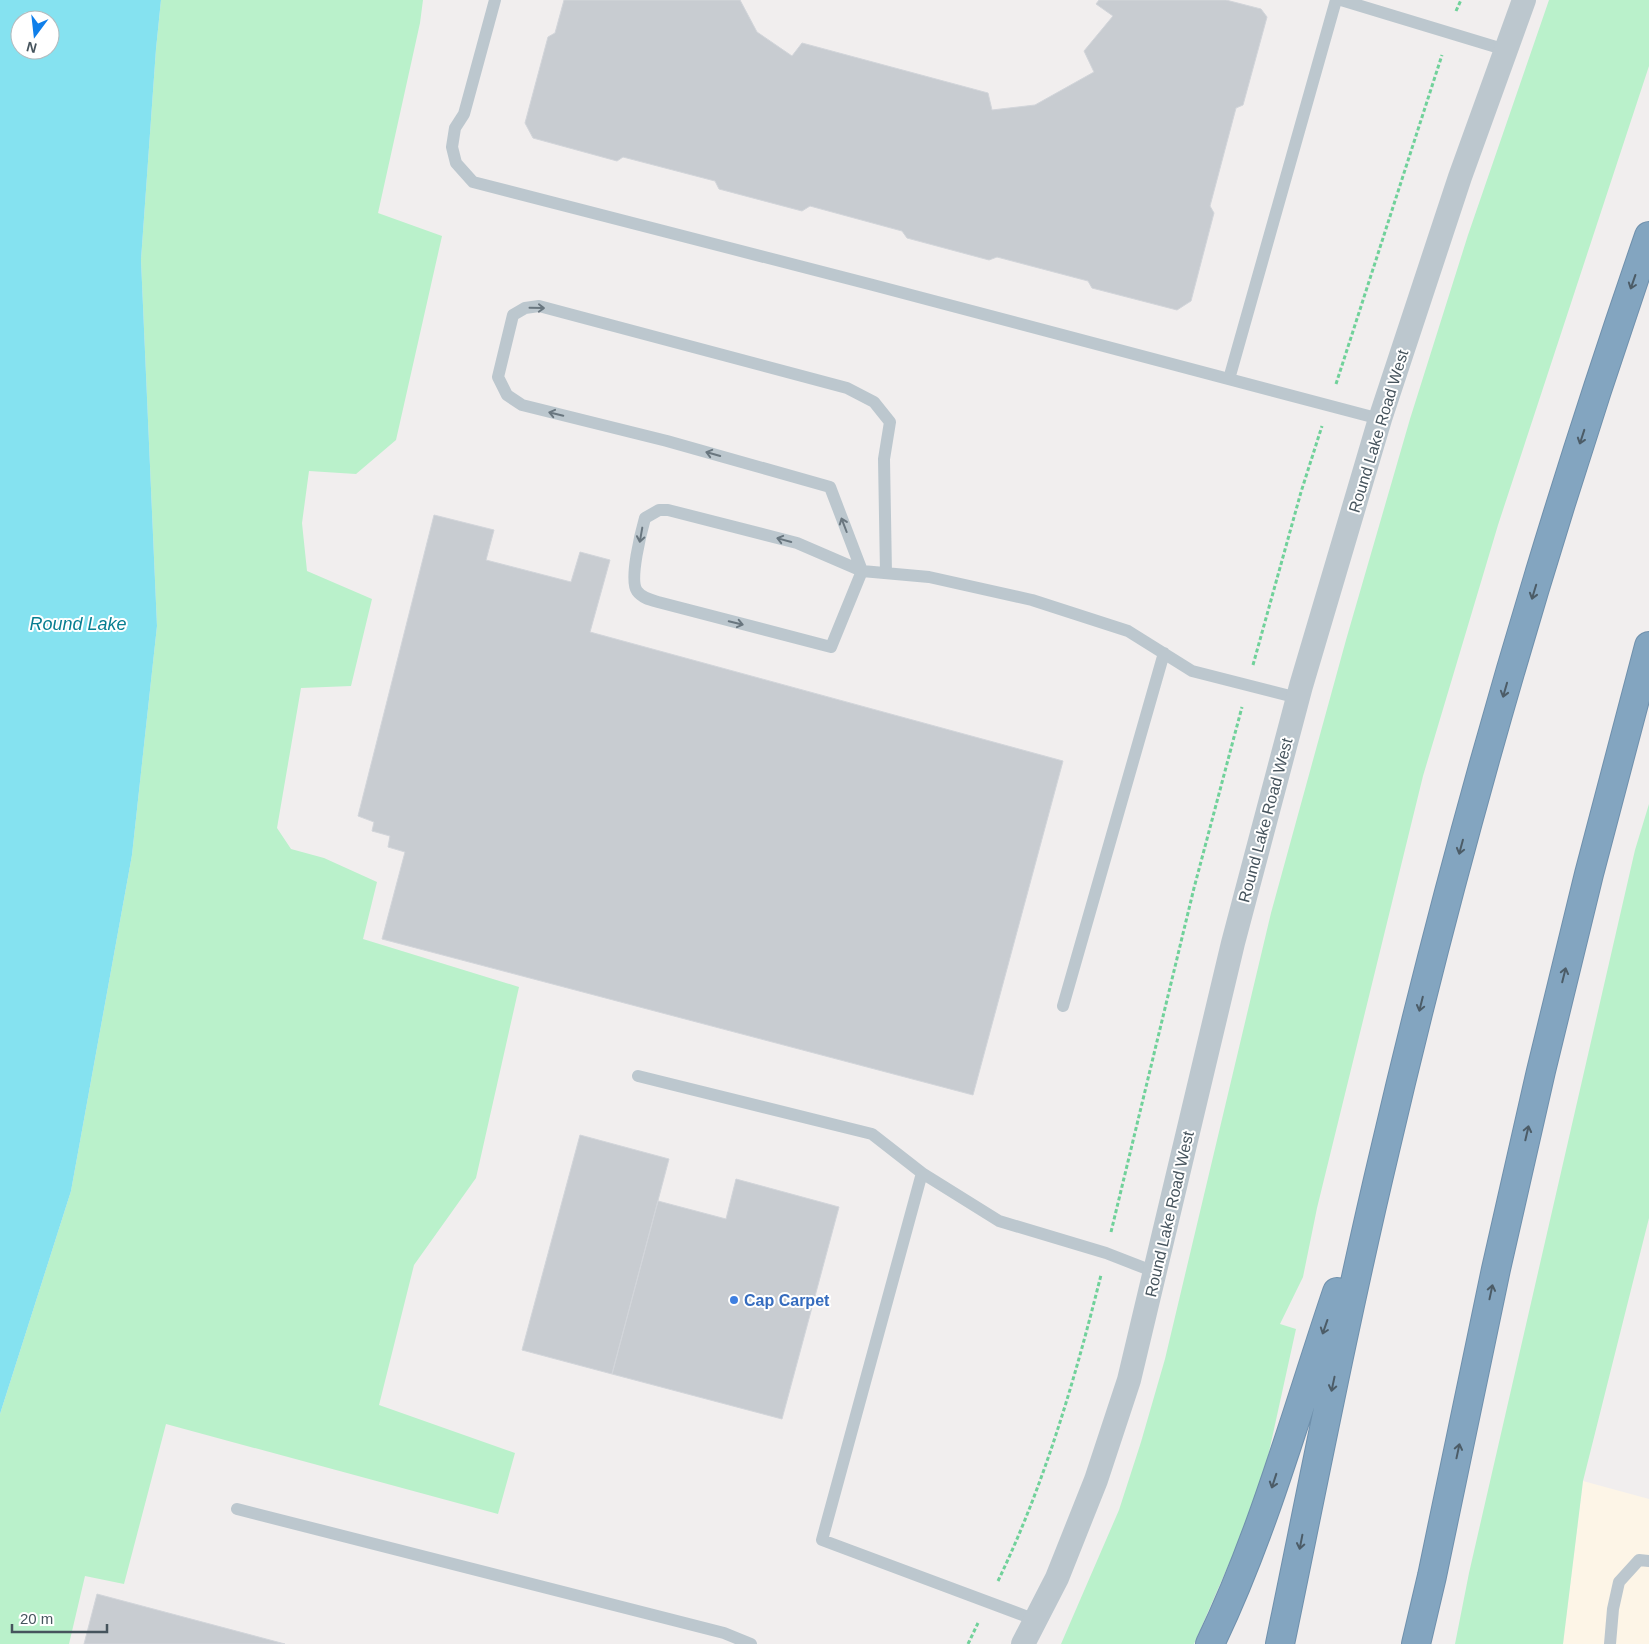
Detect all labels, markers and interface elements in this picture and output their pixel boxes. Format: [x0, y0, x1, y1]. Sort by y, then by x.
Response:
north arrow [10, 10, 60, 60]
text: N [25, 39, 39, 57]
one-way arrow [1628, 274, 1637, 290]
one-way arrow [528, 303, 544, 313]
street label: Round Lake Road West [1346, 347, 1412, 515]
one-way arrow [548, 408, 564, 418]
one-way arrow [1577, 428, 1586, 444]
one-way arrow [705, 449, 721, 458]
one-way arrow [839, 518, 849, 533]
one-way arrow [635, 527, 645, 543]
one-way arrow [776, 535, 792, 544]
one-way arrow [1528, 584, 1538, 600]
water label: Round Lake [29, 614, 127, 634]
one-way arrow [728, 619, 744, 628]
one-way arrow [1500, 682, 1509, 698]
street label: Round Lake Road West [1235, 735, 1296, 904]
one-way arrow [1456, 838, 1466, 854]
one-way arrow [1560, 968, 1569, 984]
one-way arrow [1416, 995, 1425, 1011]
one-way arrow [1523, 1126, 1532, 1142]
street label: Round Lake Road West [1142, 1129, 1197, 1299]
one-way arrow [1487, 1284, 1496, 1300]
place label: Cap Carpet [744, 1292, 830, 1309]
marker: Cap Carpet [728, 1294, 740, 1306]
one-way arrow [1320, 1319, 1329, 1334]
one-way arrow [1328, 1375, 1337, 1391]
one-way arrow [1454, 1443, 1463, 1459]
one-way arrow [1269, 1473, 1278, 1489]
one-way arrow [1295, 1534, 1305, 1550]
scale bar [12, 1602, 108, 1634]
text: 20 m [20, 1610, 53, 1627]

